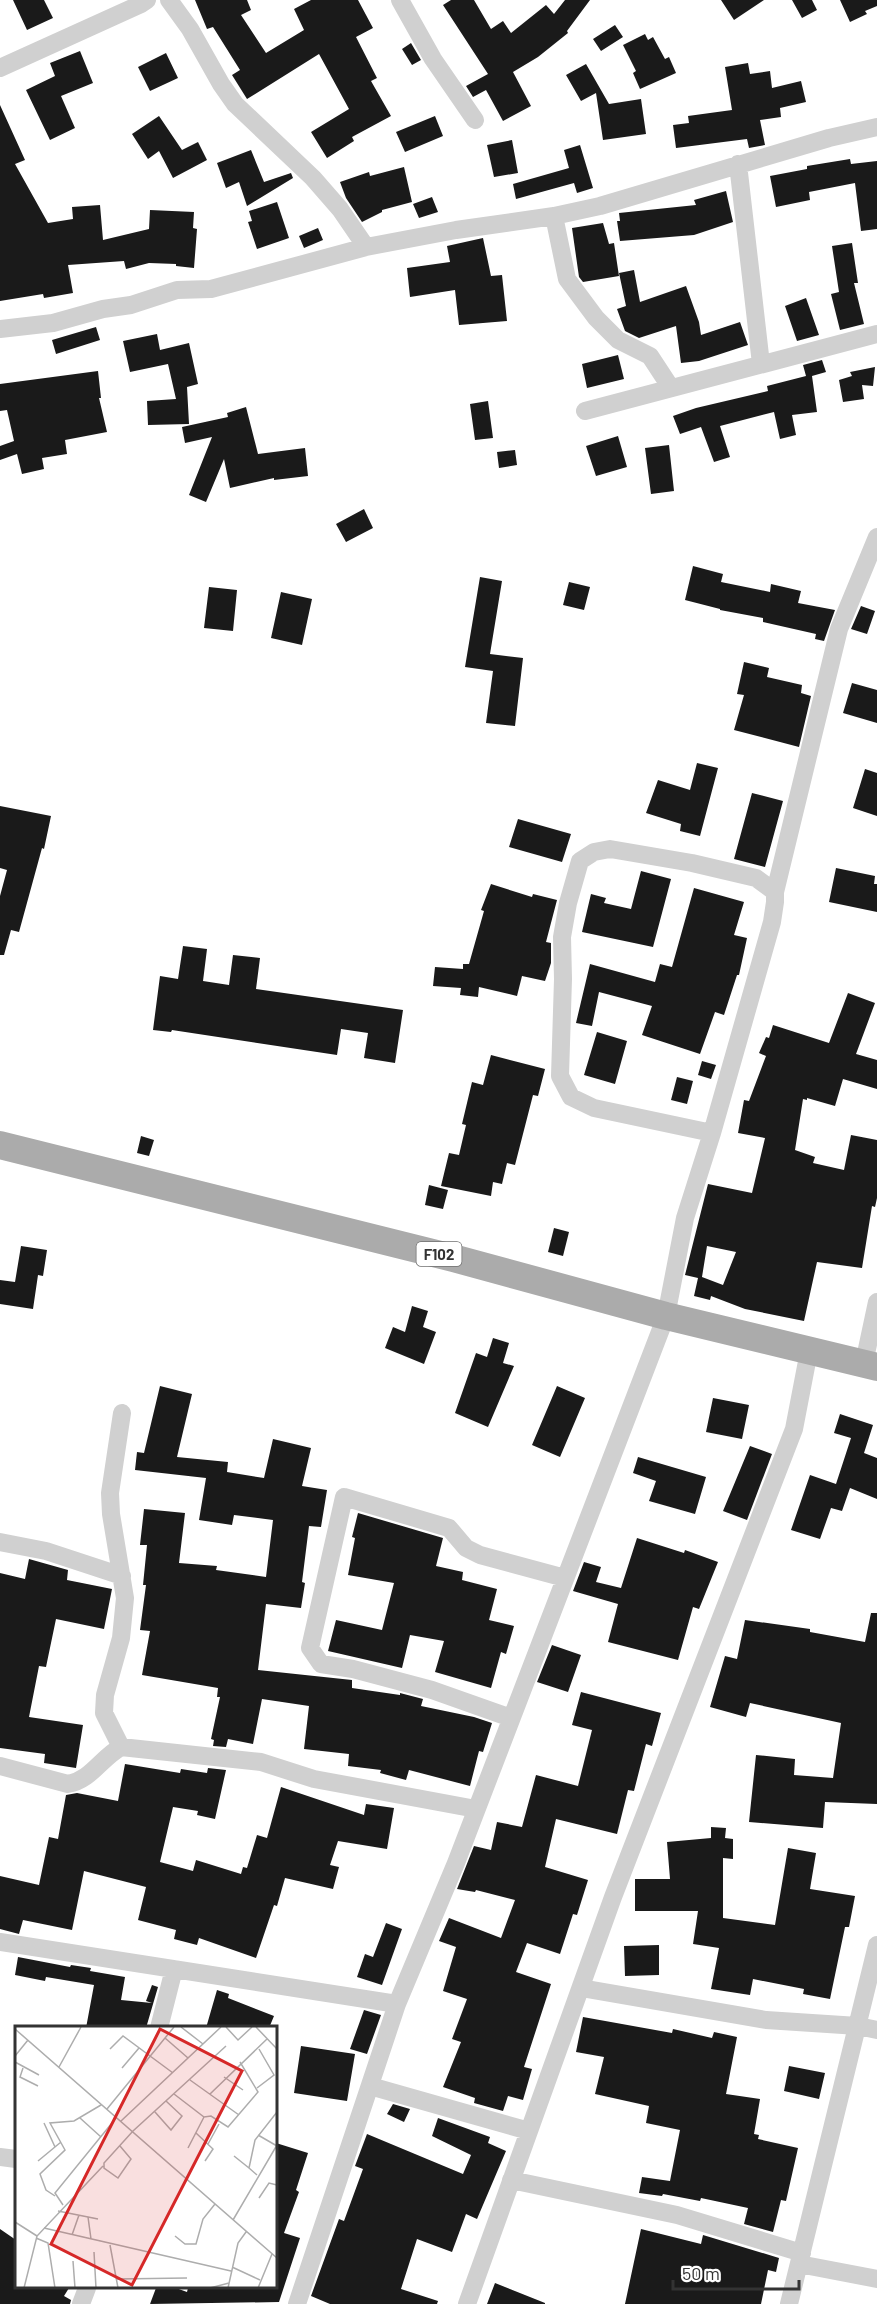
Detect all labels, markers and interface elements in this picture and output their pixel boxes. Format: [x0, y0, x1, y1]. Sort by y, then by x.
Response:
road number: F102 [416, 1242, 462, 1266]
inset map [15, 2026, 278, 2289]
scale bar [673, 2253, 799, 2291]
text: 50 m [682, 2262, 720, 2284]

